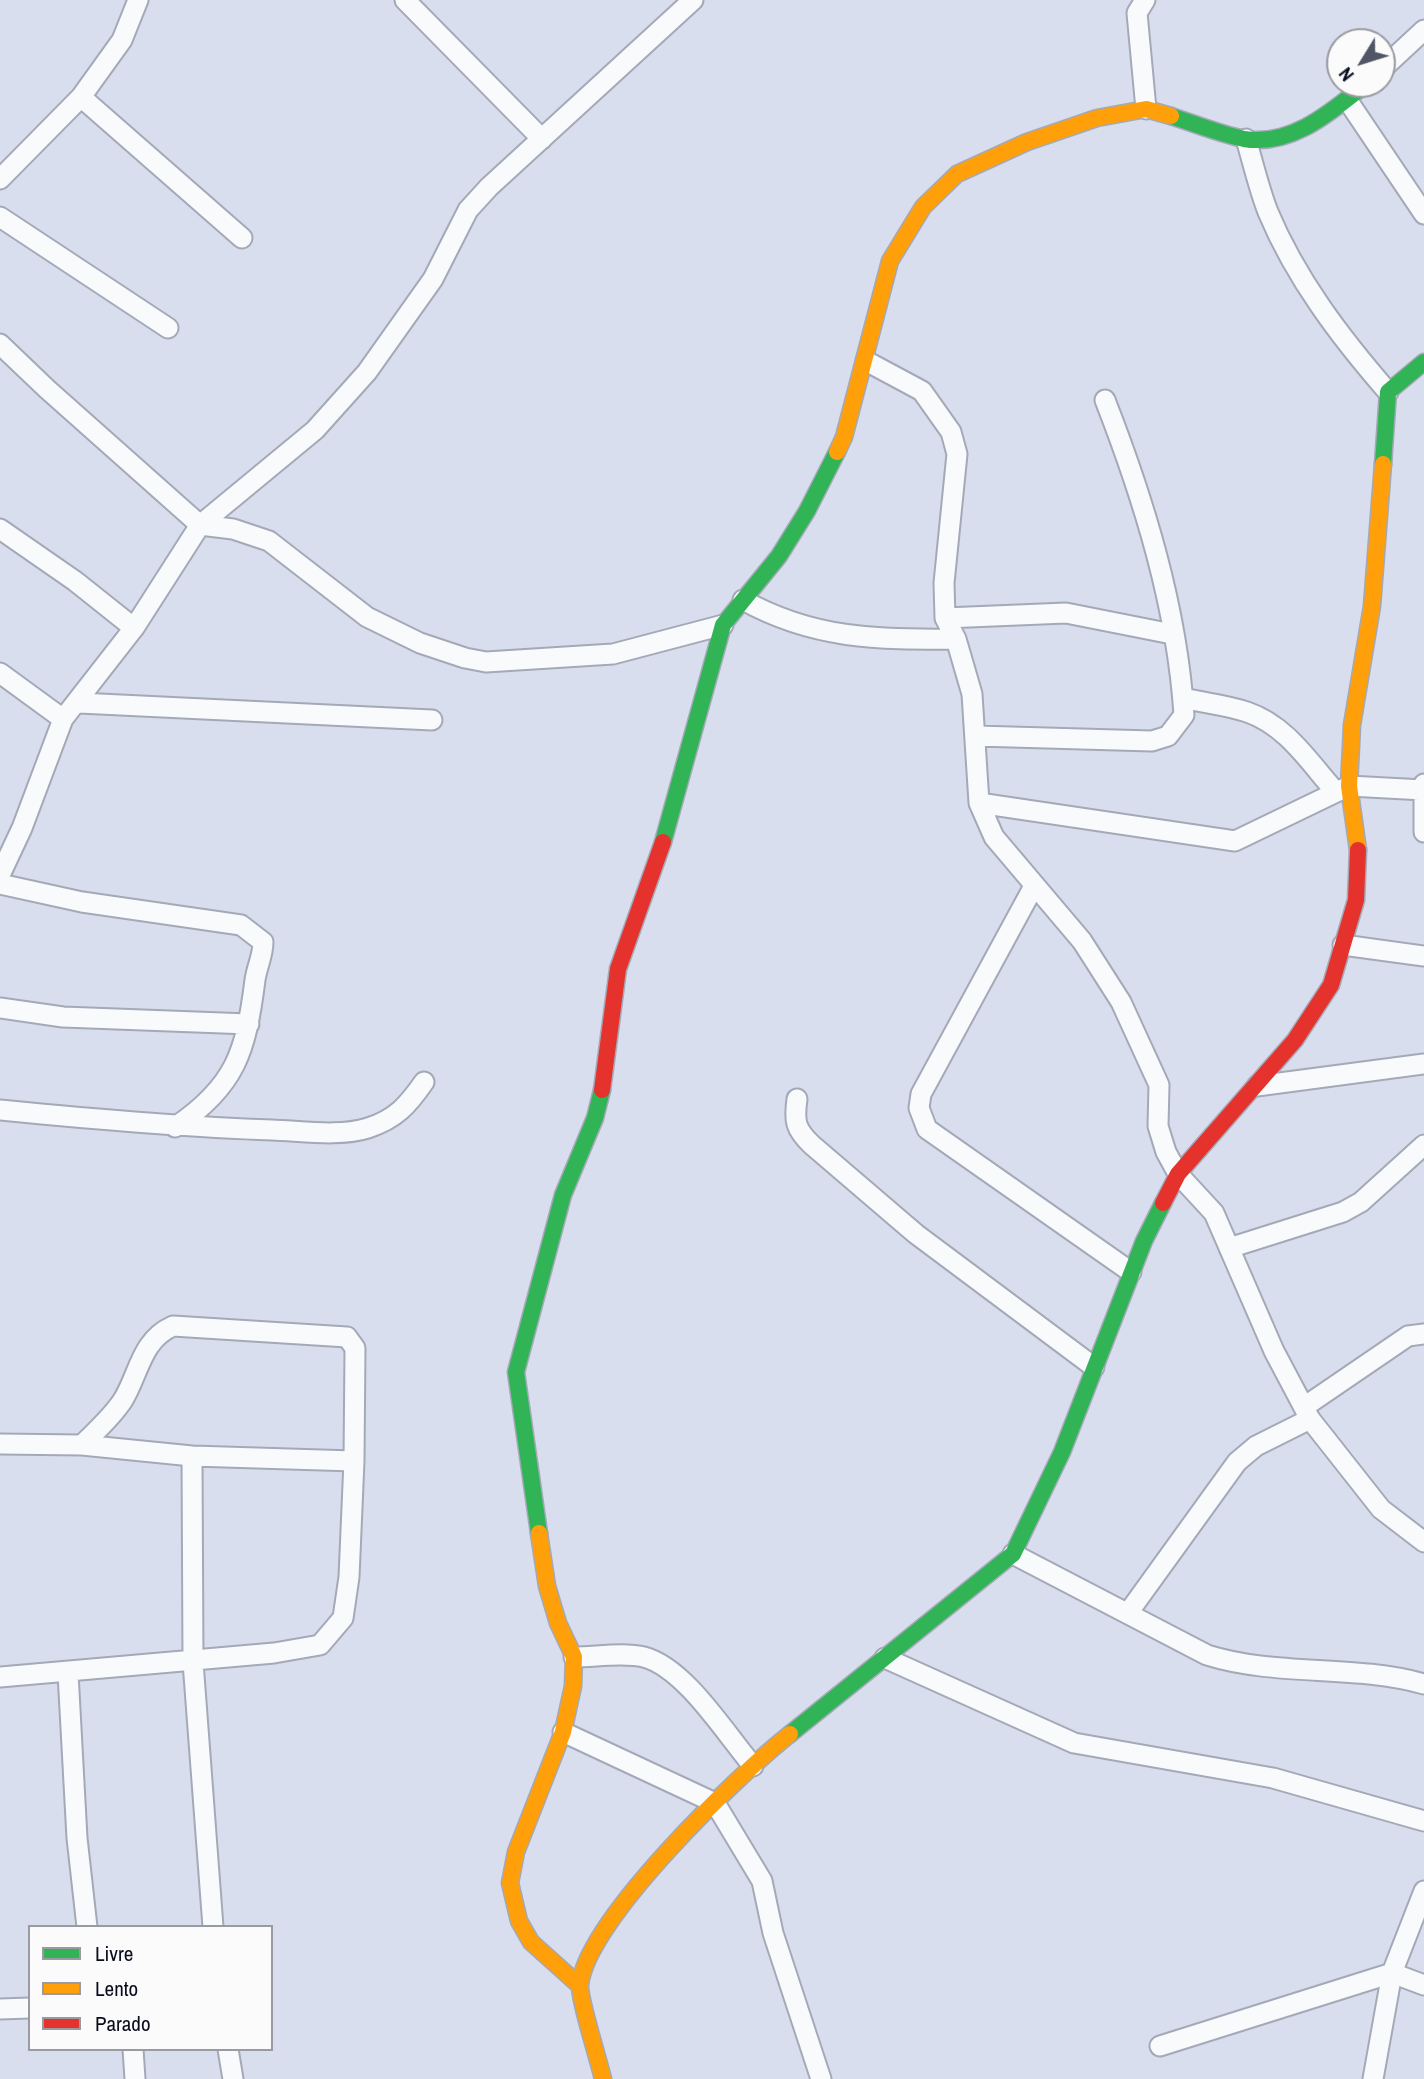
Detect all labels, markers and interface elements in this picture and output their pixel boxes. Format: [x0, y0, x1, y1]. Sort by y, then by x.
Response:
north arrow [1326, 28, 1396, 98]
text: N [1332, 62, 1360, 87]
legend [28, 1925, 273, 2051]
text: Livre [95, 1939, 133, 1968]
text: Lento [95, 1974, 138, 2003]
text: Parado [95, 2009, 151, 2038]

